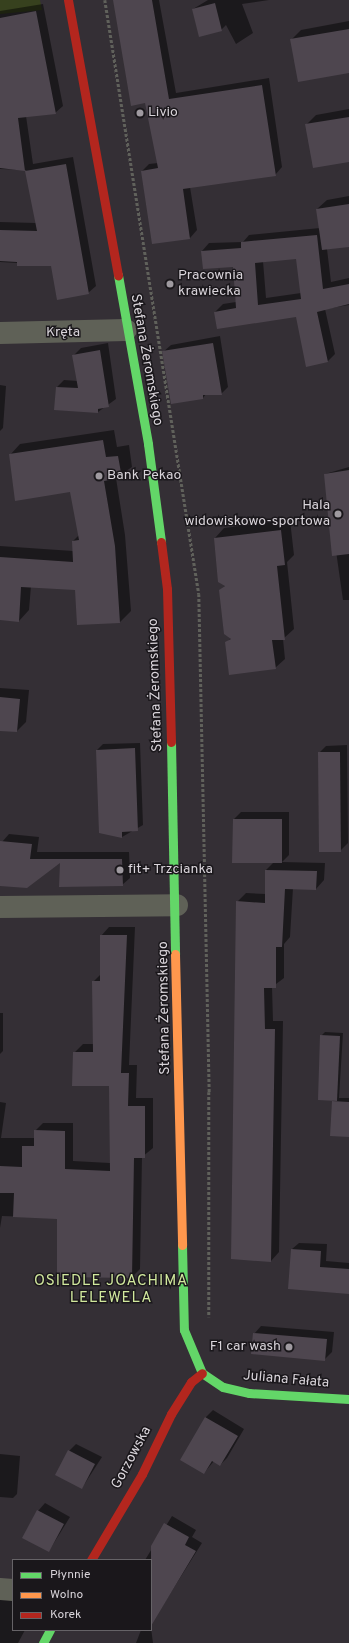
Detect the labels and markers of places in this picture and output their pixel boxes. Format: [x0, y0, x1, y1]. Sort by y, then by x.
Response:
place label: Livio [148, 105, 178, 121]
marker: Livio [135, 108, 145, 118]
place label: Pracownia krawiecka [178, 268, 243, 300]
marker: Pracownia krawiecka [165, 279, 175, 289]
place label: Bank Pekao [107, 468, 181, 484]
marker: Bank Pekao [94, 471, 104, 481]
place label: Hala widowiskowo-sportowa [185, 498, 330, 530]
marker: Hala widowiskowo-sportowa [333, 509, 343, 519]
place label: fit+ Trzcianka [128, 862, 213, 878]
marker: fit+ Trzcianka [115, 865, 125, 875]
place label: F1 car wash [210, 1339, 281, 1355]
marker: F1 car wash [284, 1342, 294, 1352]

